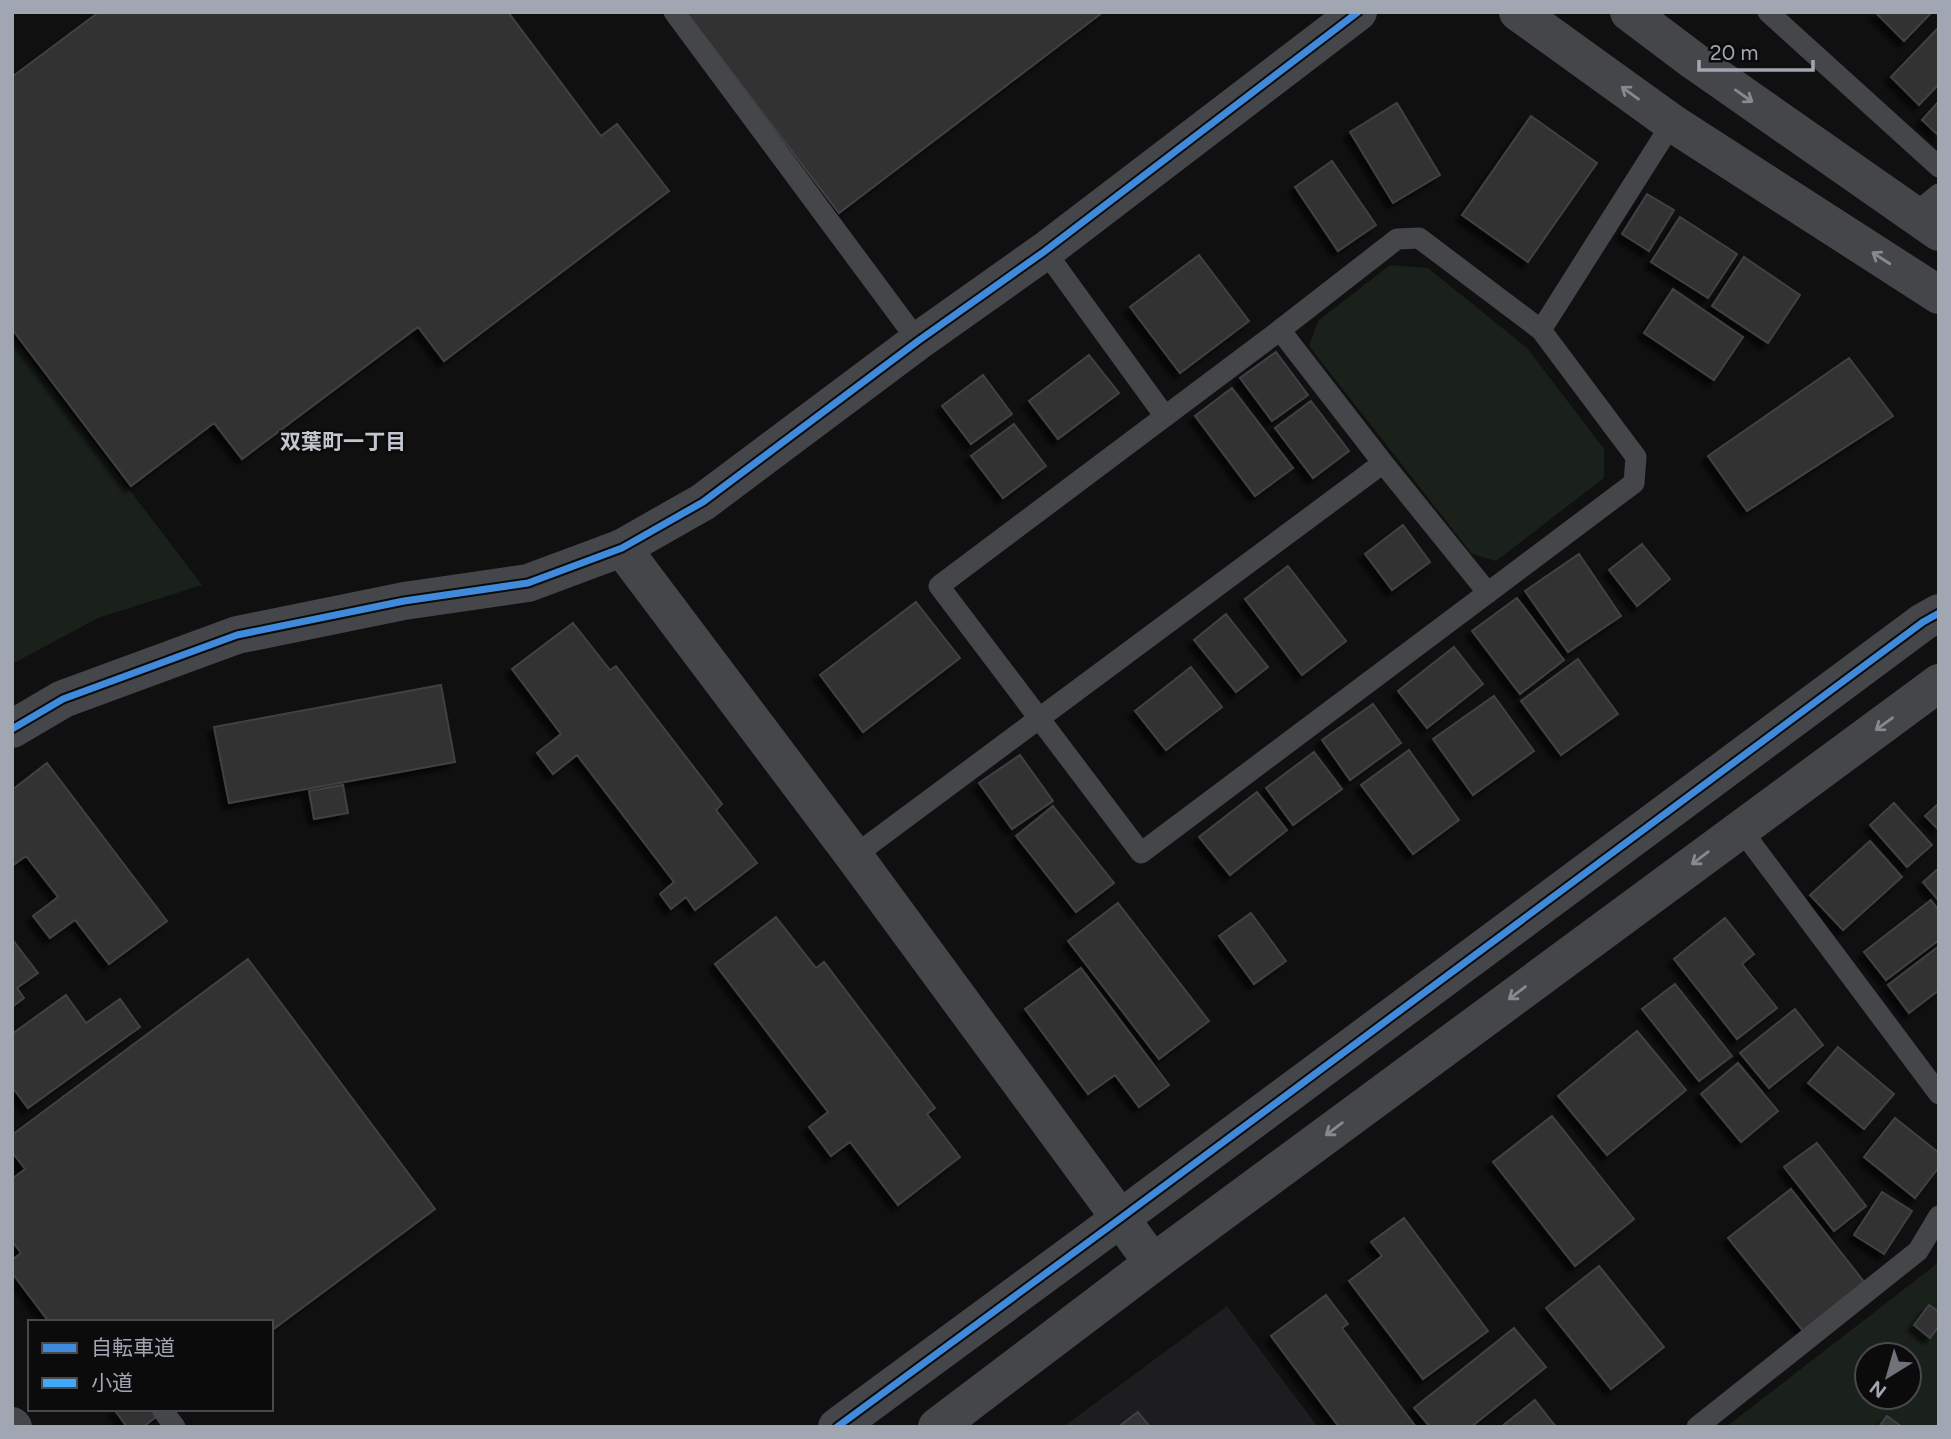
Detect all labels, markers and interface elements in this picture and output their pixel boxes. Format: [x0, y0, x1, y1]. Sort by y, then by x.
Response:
scale bar [1699, 28, 1813, 72]
text: 20 m [1710, 40, 1758, 65]
one-way arrow [1621, 86, 1640, 100]
one-way arrow [1734, 89, 1753, 103]
one-way arrow [1872, 251, 1892, 265]
district label: 双葉町一丁目 [280, 429, 406, 454]
one-way arrow [1875, 716, 1894, 731]
one-way arrow [1691, 851, 1710, 865]
one-way arrow [1508, 986, 1527, 1001]
one-way arrow [1326, 1121, 1344, 1136]
legend [28, 1320, 273, 1411]
text: 自転車道 [91, 1335, 175, 1360]
north arrow [1853, 1341, 1923, 1411]
text: 小道 [91, 1370, 133, 1395]
text: N [1865, 1376, 1891, 1403]

